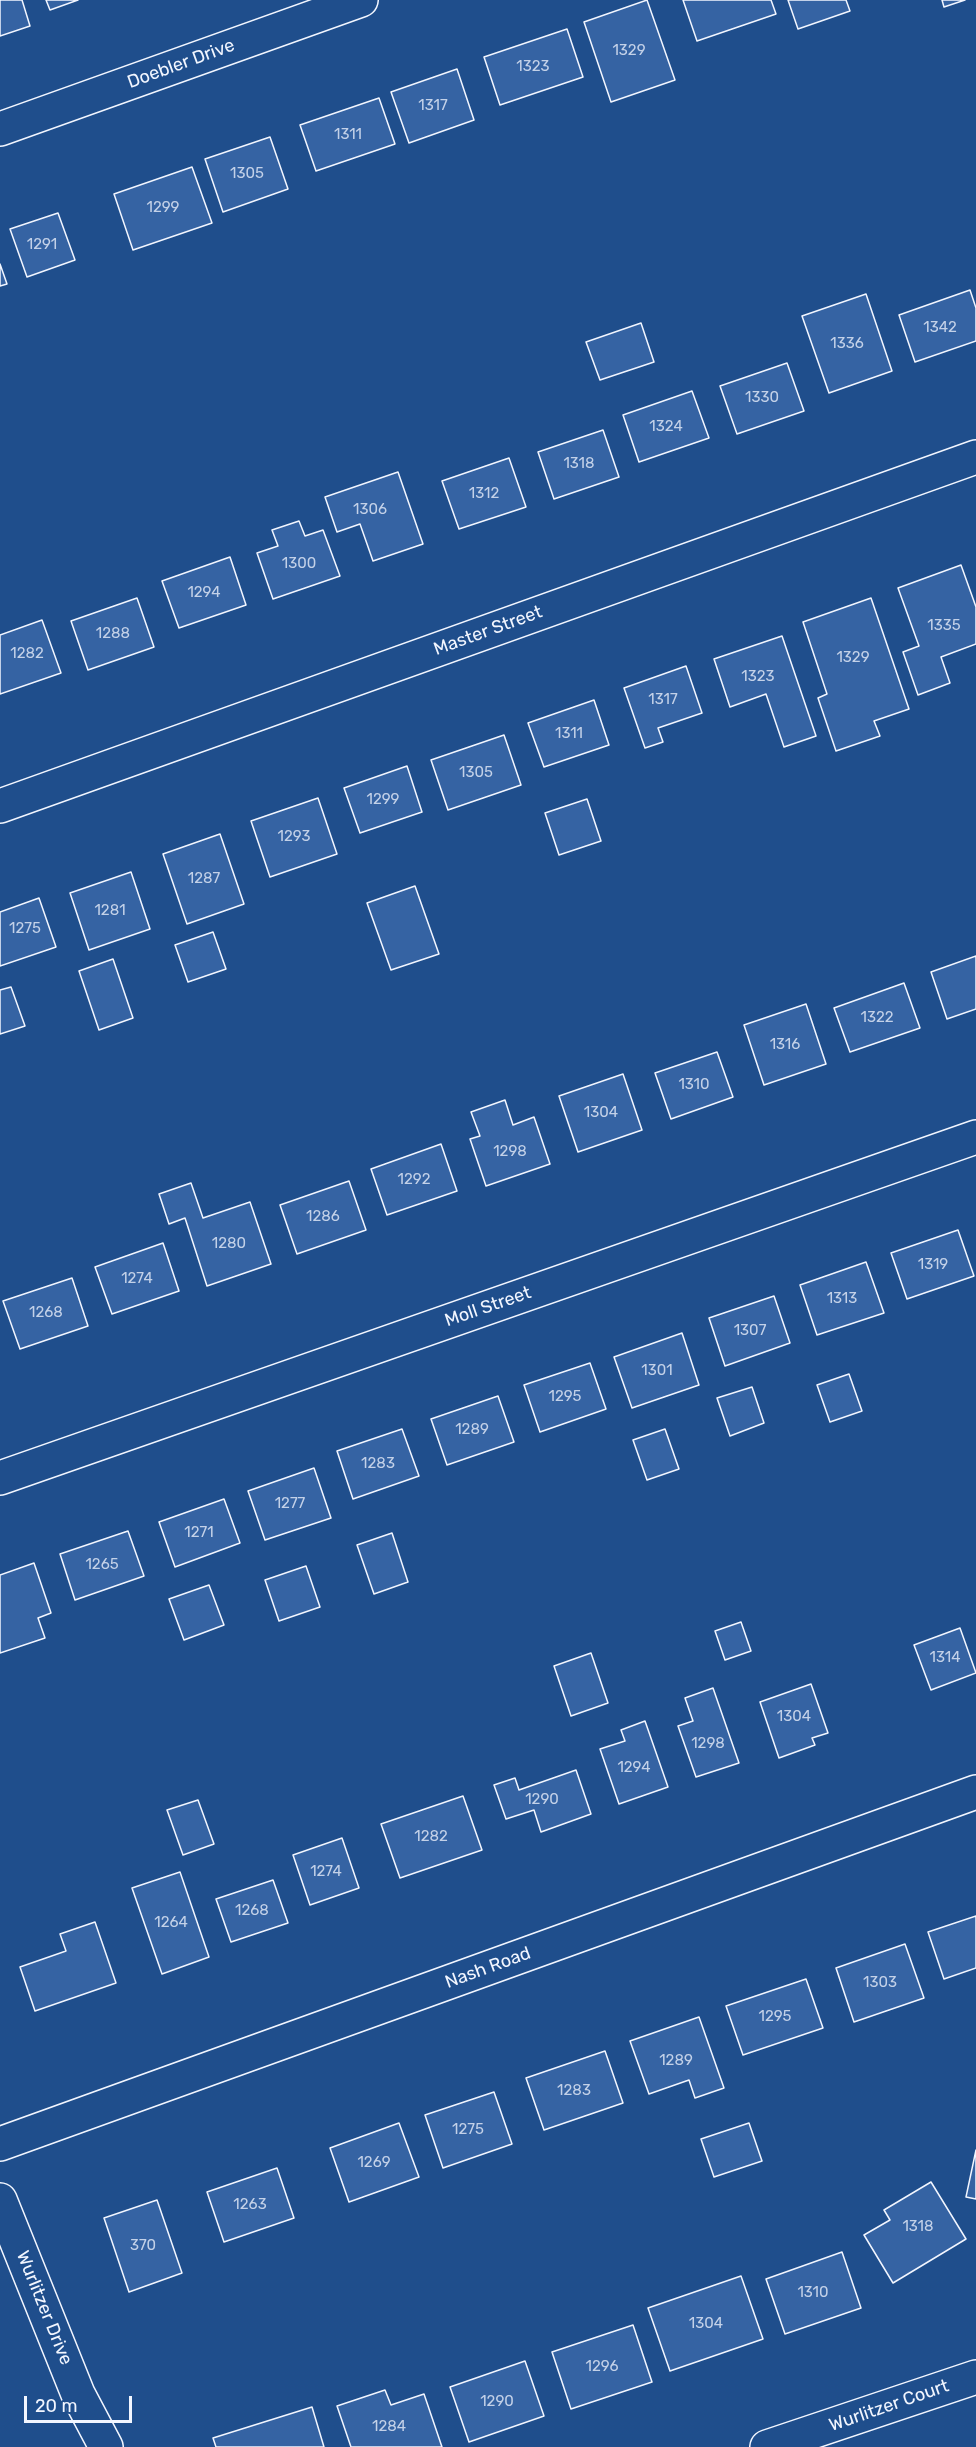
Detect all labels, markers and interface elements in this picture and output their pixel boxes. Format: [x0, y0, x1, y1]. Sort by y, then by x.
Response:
street label: Doebler Drive [124, 35, 238, 93]
house number: 1329 [612, 42, 646, 60]
house number: 1323 [516, 58, 550, 76]
house number: 1317 [418, 97, 448, 115]
house number: 1311 [334, 126, 362, 144]
house number: 1305 [230, 165, 264, 183]
house number: 1299 [146, 199, 180, 217]
house number: 1291 [27, 236, 57, 254]
house number: 1342 [923, 319, 957, 337]
house number: 1336 [830, 335, 864, 353]
house number: 1330 [745, 389, 779, 407]
house number: 1324 [649, 418, 683, 436]
house number: 1318 [563, 455, 595, 473]
house number: 1312 [469, 485, 499, 503]
house number: 1306 [353, 501, 387, 519]
house number: 1300 [282, 555, 316, 573]
house number: 1294 [187, 584, 221, 602]
street label: Master Street [431, 601, 545, 661]
house number: 1335 [927, 617, 961, 635]
house number: 1288 [96, 625, 130, 643]
house number: 1282 [10, 645, 44, 663]
house number: 1329 [836, 649, 870, 667]
house number: 1323 [741, 668, 775, 686]
house number: 1317 [648, 691, 678, 709]
house number: 1311 [555, 725, 583, 743]
house number: 1305 [459, 764, 493, 782]
house number: 1299 [366, 791, 400, 809]
house number: 1293 [278, 828, 310, 846]
house number: 1287 [188, 870, 220, 888]
house number: 1281 [94, 902, 126, 920]
house number: 1275 [9, 920, 41, 938]
house number: 1322 [860, 1009, 894, 1027]
house number: 1316 [770, 1036, 800, 1054]
house number: 1310 [678, 1076, 710, 1094]
house number: 1304 [584, 1104, 618, 1122]
house number: 1298 [493, 1143, 527, 1161]
house number: 1292 [398, 1171, 430, 1189]
house number: 1286 [306, 1208, 340, 1226]
house number: 1280 [212, 1235, 246, 1253]
house number: 1319 [918, 1256, 948, 1274]
house number: 1274 [121, 1270, 153, 1288]
street label: Moll Street [442, 1282, 534, 1332]
house number: 1313 [827, 1290, 857, 1308]
house number: 1268 [29, 1304, 63, 1322]
house number: 1307 [734, 1322, 766, 1340]
house number: 1301 [641, 1362, 673, 1380]
house number: 1295 [548, 1388, 582, 1406]
house number: 1289 [455, 1421, 489, 1439]
house number: 1283 [361, 1455, 395, 1473]
house number: 1277 [275, 1495, 305, 1513]
house number: 1271 [184, 1524, 214, 1542]
house number: 1265 [85, 1556, 119, 1574]
house number: 1314 [930, 1649, 960, 1667]
house number: 1304 [777, 1708, 811, 1726]
house number: 1298 [691, 1735, 725, 1753]
house number: 1294 [617, 1759, 651, 1777]
house number: 1290 [525, 1791, 559, 1809]
house number: 1282 [414, 1828, 448, 1846]
house number: 1274 [310, 1863, 342, 1881]
house number: 1268 [235, 1902, 269, 1920]
house number: 1264 [154, 1914, 188, 1932]
street label: Nash Road [442, 1943, 534, 1993]
house number: 1303 [863, 1974, 897, 1992]
house number: 1295 [758, 2008, 792, 2026]
house number: 1289 [659, 2052, 693, 2070]
house number: 1283 [557, 2082, 591, 2100]
house number: 1275 [452, 2121, 484, 2139]
house number: 1269 [357, 2154, 391, 2172]
house number: 1263 [233, 2196, 267, 2214]
house number: 1318 [902, 2218, 934, 2236]
house number: 370 [130, 2237, 156, 2255]
street label: Wurlitzer Drive [11, 2248, 77, 2368]
house number: 1310 [797, 2284, 829, 2302]
house number: 1304 [689, 2315, 723, 2333]
house number: 1296 [585, 2358, 619, 2376]
street label: Wurlitzer Court [826, 2375, 952, 2437]
scale bar [27, 2384, 135, 2422]
house number: 1290 [480, 2393, 514, 2411]
text: 20 m [35, 2395, 77, 2417]
house number: 1284 [372, 2418, 406, 2436]

